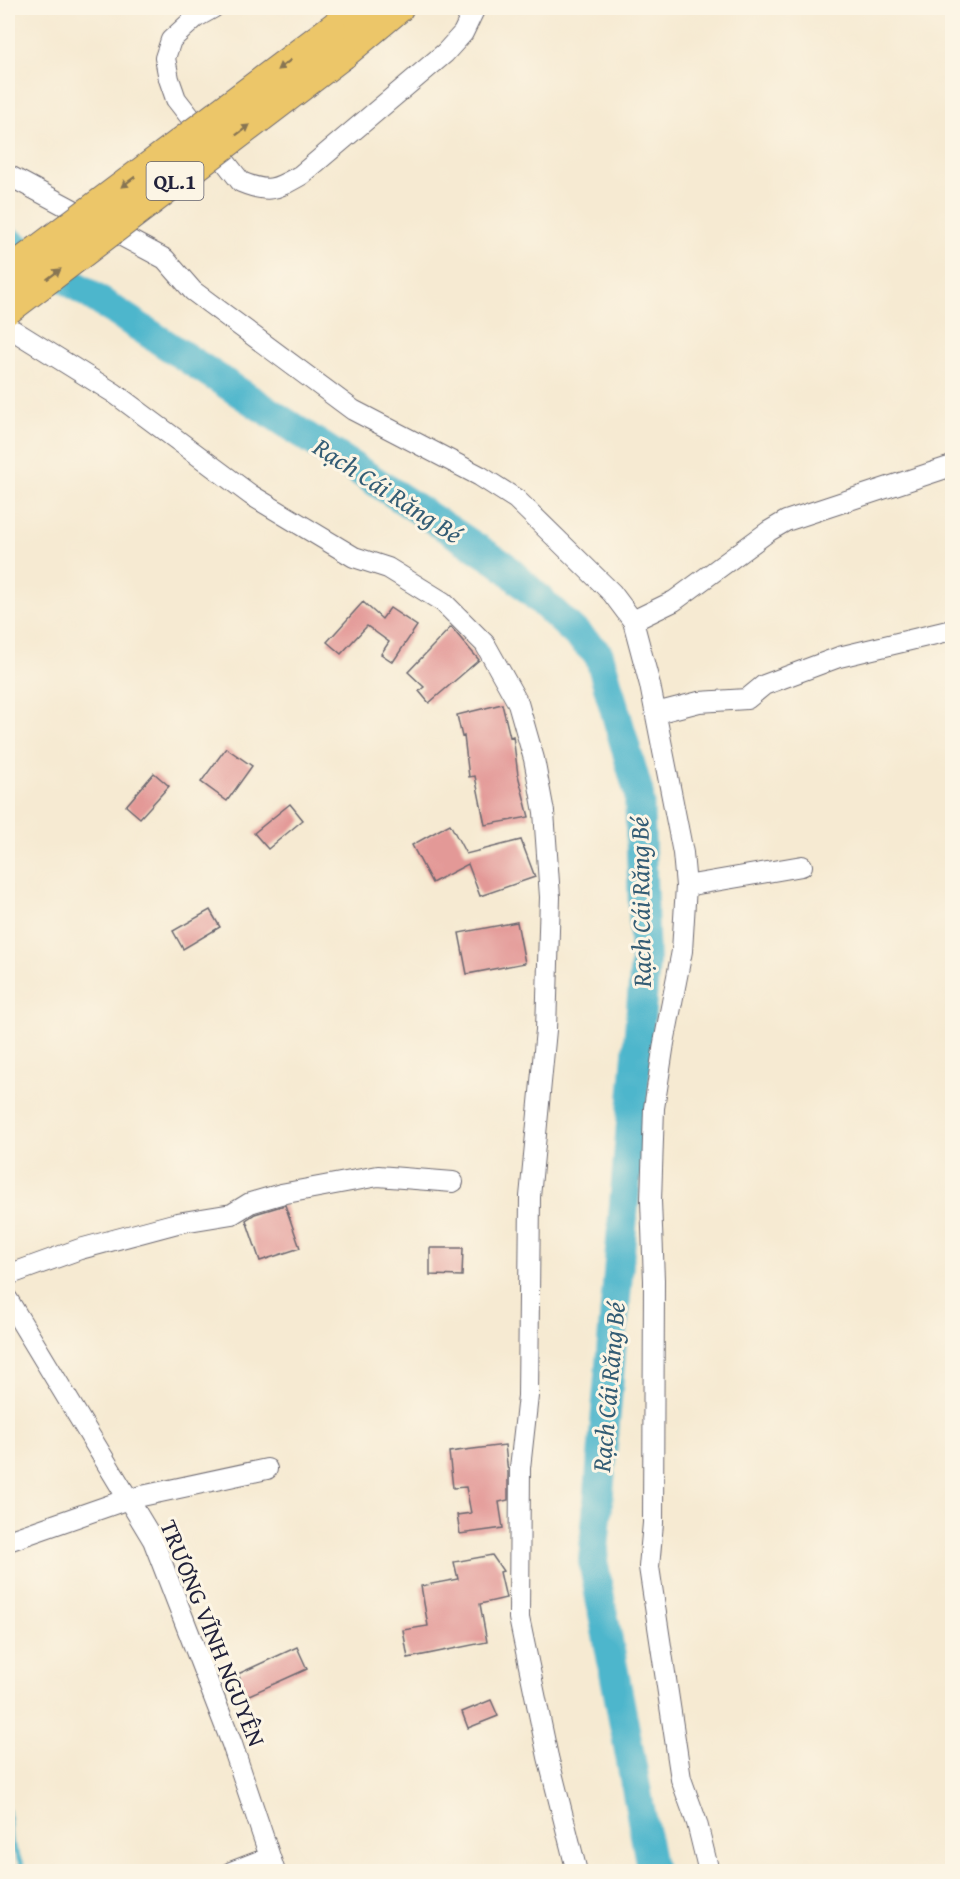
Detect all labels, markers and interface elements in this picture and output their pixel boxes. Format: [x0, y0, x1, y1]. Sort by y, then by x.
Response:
one-way arrow [277, 59, 293, 71]
one-way arrow [235, 125, 250, 137]
road number: QL.1 [146, 162, 204, 200]
one-way arrow [121, 176, 137, 188]
one-way arrow [46, 267, 62, 280]
water label: Rạch Cái Răng Bé [305, 427, 471, 554]
water label: Rạch Cái Răng Bé [619, 815, 661, 989]
water label: Rạch Cái Răng Bé [581, 1299, 635, 1475]
street label: TRƯƠNG VĨNH NGUYÊN [151, 1514, 275, 1752]

